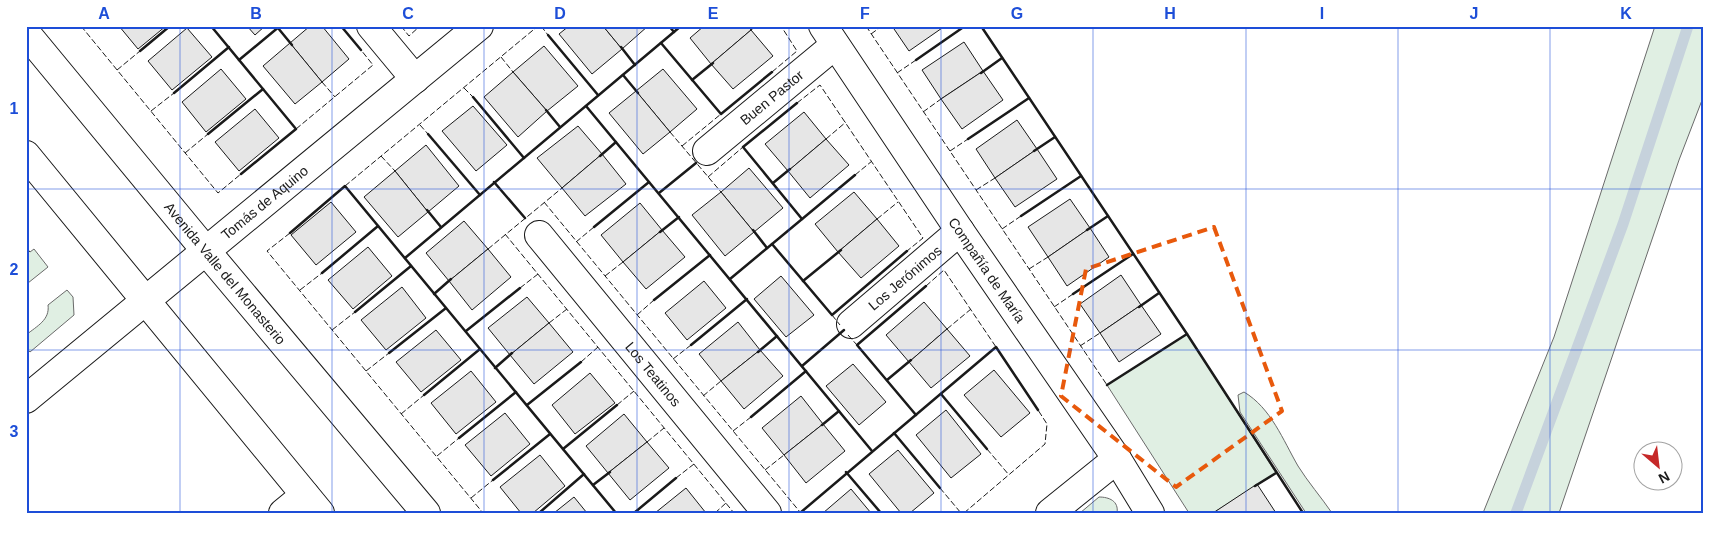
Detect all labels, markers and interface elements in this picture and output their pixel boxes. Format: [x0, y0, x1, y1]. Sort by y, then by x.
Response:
text: A [98, 5, 110, 22]
text: B [250, 5, 262, 22]
text: C [402, 5, 414, 22]
text: D [554, 5, 566, 22]
text: E [708, 5, 719, 22]
text: F [860, 5, 870, 22]
text: G [1011, 5, 1023, 22]
text: H [1164, 5, 1176, 22]
text: I [1320, 5, 1324, 22]
text: J [1470, 5, 1478, 22]
text: K [1620, 5, 1632, 22]
street label: Buen Pastor [737, 66, 807, 128]
text: 1 [10, 100, 19, 117]
street label: Tomás de Aquino [218, 162, 311, 243]
street label: Avenida Valle del Monasterio [161, 199, 289, 348]
street label: Compañía de María [945, 214, 1029, 326]
street label: Los Jerónimos [865, 242, 945, 314]
text: 2 [10, 261, 19, 278]
street label: Los Teatinos [622, 339, 684, 410]
text: 3 [10, 423, 19, 440]
north arrow [1632, 442, 1682, 492]
text: N [1656, 468, 1672, 487]

